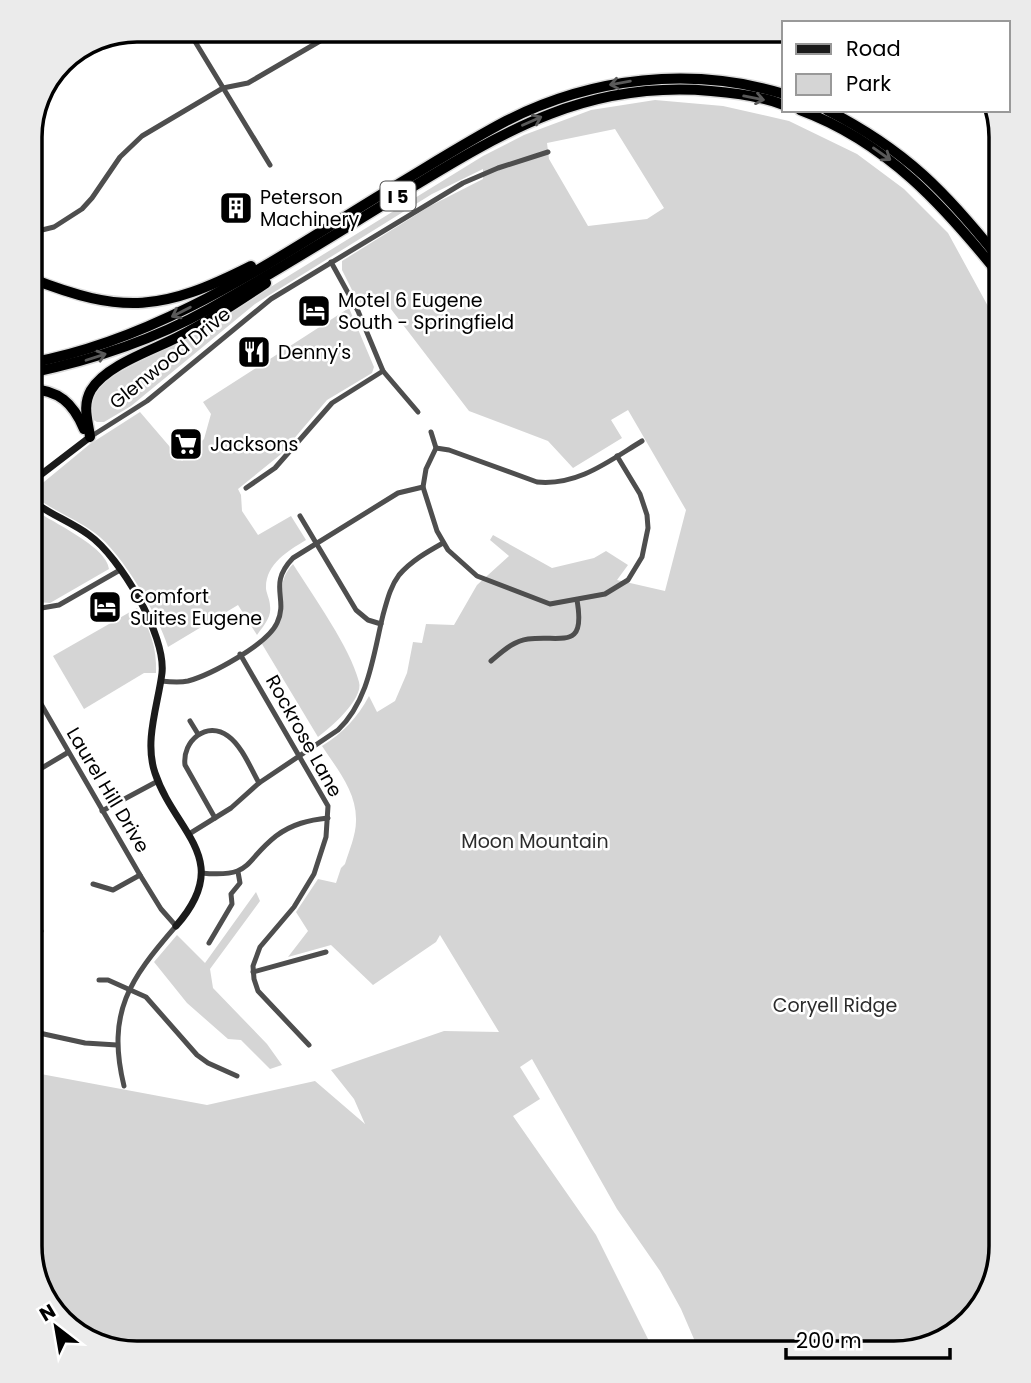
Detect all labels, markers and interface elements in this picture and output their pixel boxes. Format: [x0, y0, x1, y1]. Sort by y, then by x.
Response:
legend [782, 21, 1010, 112]
text: Road [846, 34, 901, 63]
text: Park [846, 69, 891, 98]
one-way arrow [609, 77, 632, 90]
one-way arrow [742, 91, 765, 105]
one-way arrow [521, 113, 542, 126]
one-way arrow [872, 146, 891, 161]
road number: I 5 [380, 182, 416, 210]
place label: Peterson Machinery [260, 184, 360, 233]
building icon: Peterson Machinery [217, 189, 255, 227]
place label: Motel 6 Eugene South - Springfield [338, 287, 514, 336]
hotel icon: Motel 6 Eugene South - Springfield [295, 292, 333, 330]
street label: Glenwood Drive [104, 301, 236, 415]
one-way arrow [171, 305, 192, 319]
restaurant icon: Denny's [235, 333, 273, 371]
place label: Denny's [278, 339, 351, 366]
one-way arrow [85, 350, 107, 363]
supermarket icon: Jacksons [167, 425, 205, 463]
place label: Jacksons [210, 431, 298, 458]
place label: Comfort Suites Eugene [130, 583, 262, 632]
hotel icon: Comfort Suites Eugene [86, 588, 124, 626]
street label: Rockrose Lane [259, 670, 349, 802]
street label: Laurel Hill Drive [60, 722, 156, 858]
park label: Moon Mountain [461, 828, 609, 855]
park label: Coryell Ridge [773, 992, 897, 1019]
north arrow [21, 1292, 91, 1362]
text: N [34, 1298, 61, 1328]
scale bar [786, 1316, 950, 1360]
text: 200 m [796, 1326, 862, 1355]

